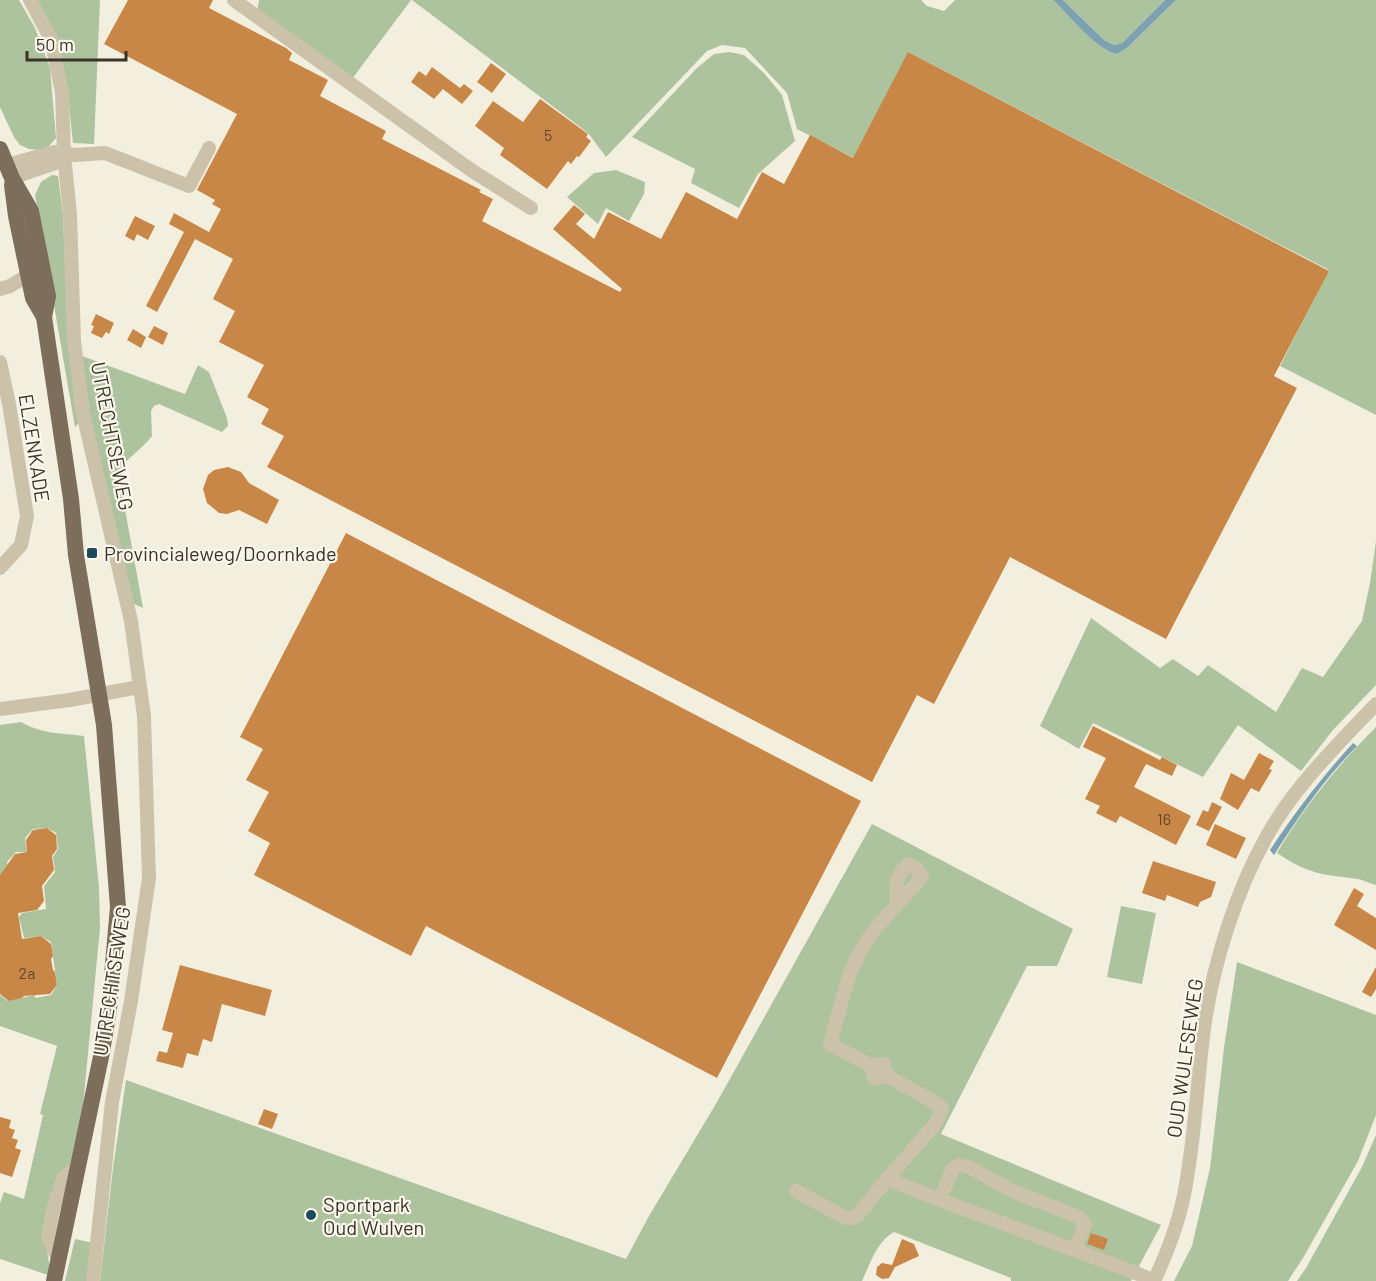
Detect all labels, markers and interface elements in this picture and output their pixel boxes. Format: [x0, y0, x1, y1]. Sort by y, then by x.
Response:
scale bar [27, 24, 126, 62]
text: 50 m [36, 33, 74, 55]
house number: 5 [544, 125, 552, 144]
street label: UTRECHTSEWEG [87, 360, 139, 512]
street label: ELZENKADE [15, 392, 55, 504]
place label: Provincialeweg/Doornkade [104, 541, 337, 565]
marker: Provincialeweg/Doornkade [85, 546, 99, 560]
house number: 16 [1157, 809, 1171, 828]
street label: UTRECHTSEWEG [87, 905, 135, 1057]
house number: 2a [19, 963, 35, 982]
street label: OUD WULFSEWEG [1161, 977, 1207, 1139]
place label: Sportpark Oud Wulven [323, 1192, 424, 1239]
marker: Sportpark Oud Wulven [304, 1208, 318, 1222]

